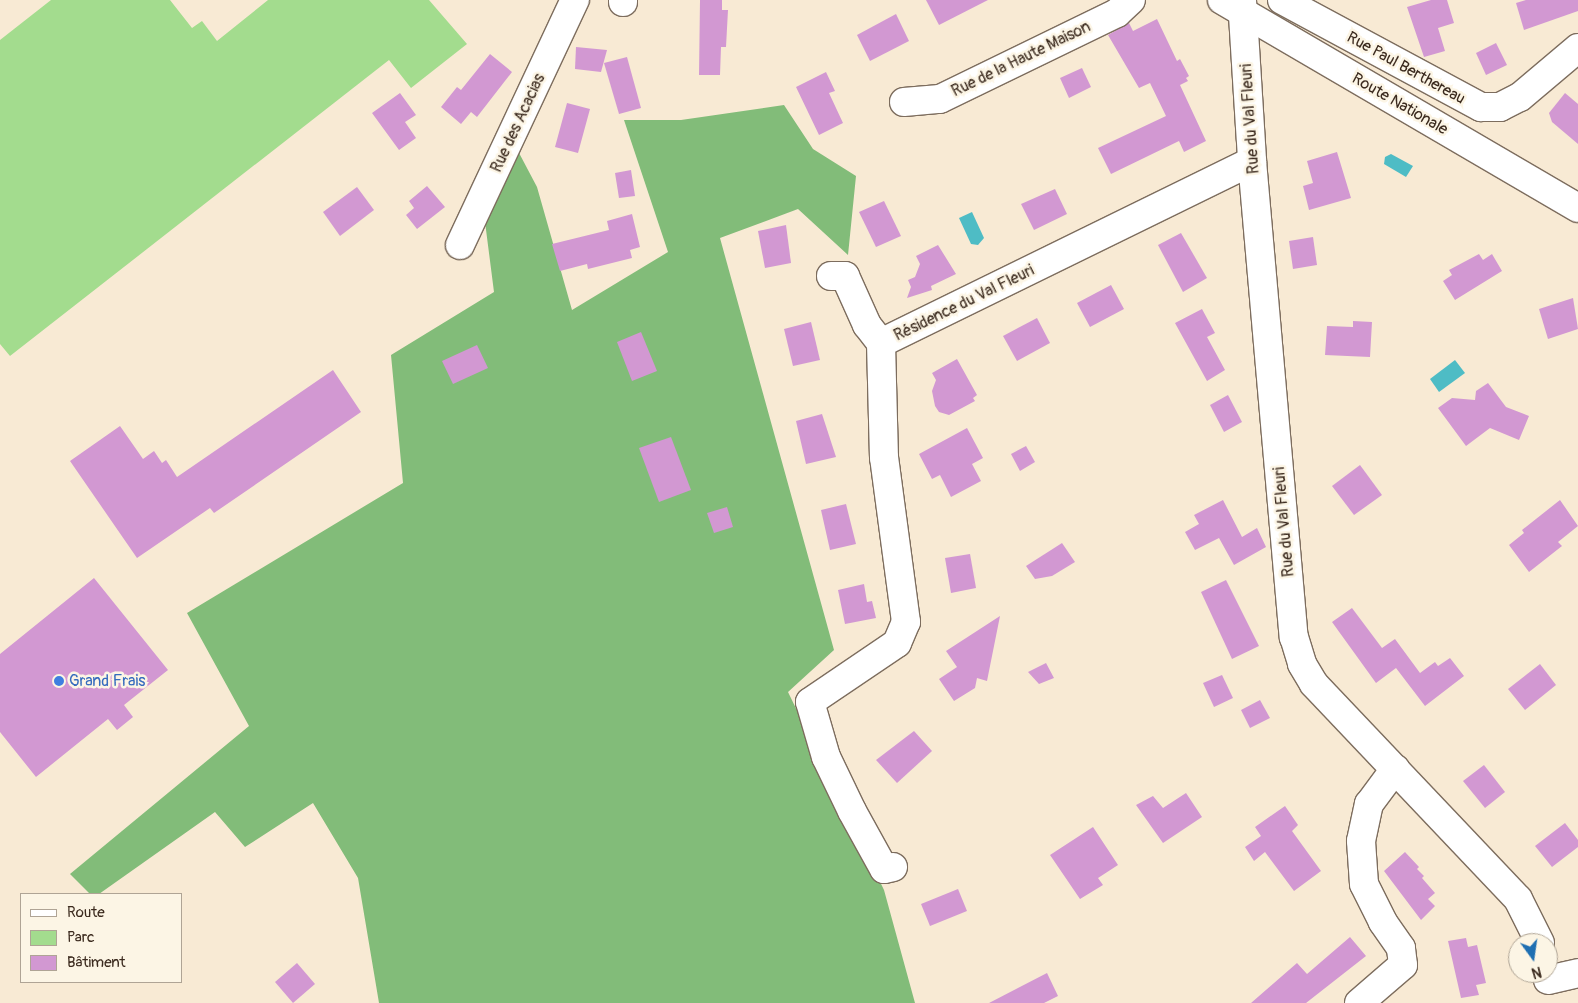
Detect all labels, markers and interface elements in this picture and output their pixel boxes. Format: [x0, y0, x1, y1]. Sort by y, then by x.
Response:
street label: Rue de la Haute Maison [948, 17, 1094, 101]
street label: Rue Paul Berthereau [1344, 28, 1468, 108]
street label: Rue du Val Fleuri [1237, 63, 1263, 175]
street label: Route Nationale [1349, 69, 1451, 139]
street label: Rue des Acacias [487, 71, 549, 175]
street label: Résidence du Val Fleuri [891, 261, 1037, 345]
street label: Rue du Val Fleuri [1270, 466, 1298, 578]
place label: Grand Frais [69, 671, 145, 691]
marker: Grand Frais [53, 675, 65, 687]
legend [20, 893, 182, 983]
text: Route [67, 903, 105, 922]
text: Parc [67, 928, 95, 947]
north arrow [1508, 933, 1558, 983]
text: Bâtiment [67, 953, 126, 972]
text: N [1530, 963, 1543, 981]

